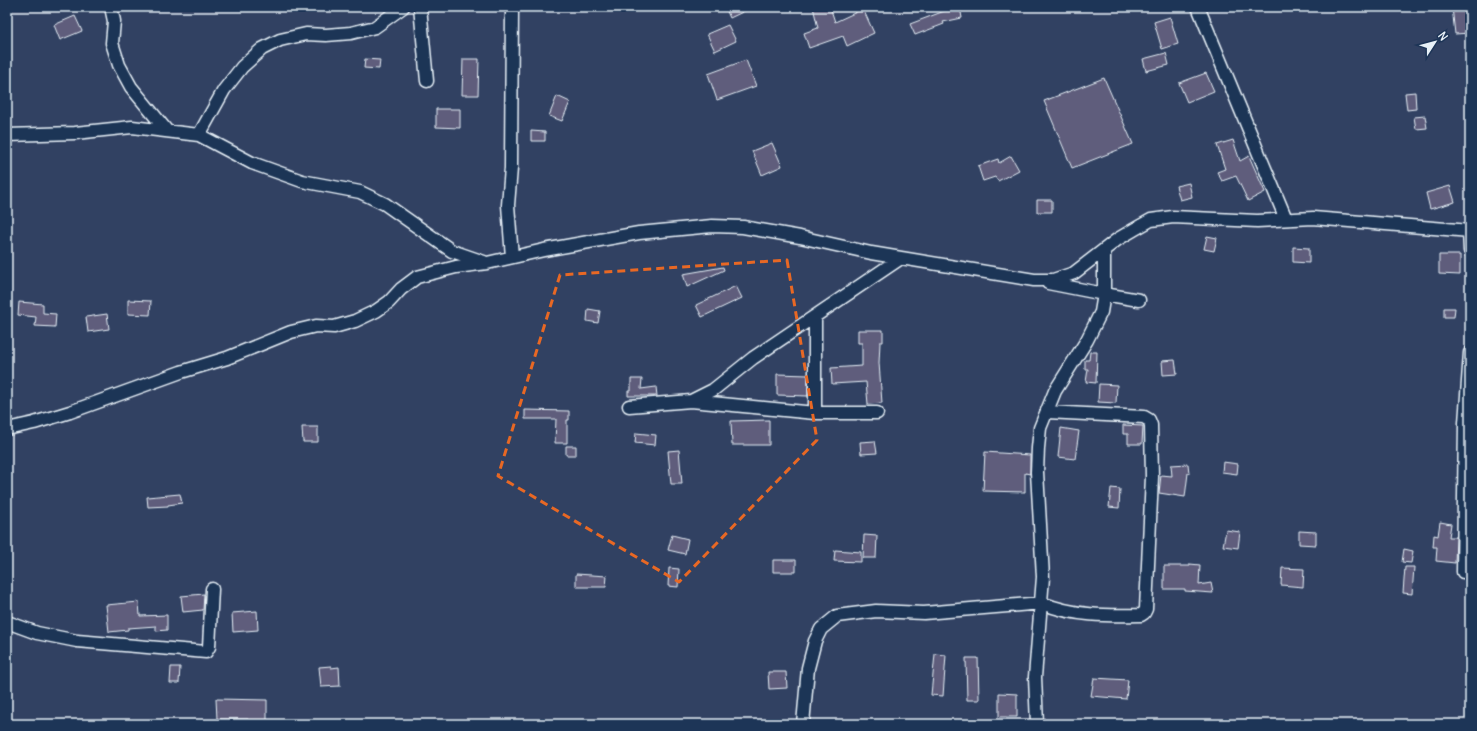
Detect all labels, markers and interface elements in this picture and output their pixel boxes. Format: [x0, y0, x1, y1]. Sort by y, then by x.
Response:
north arrow [1415, 22, 1455, 62]
text: N [1435, 29, 1451, 43]

